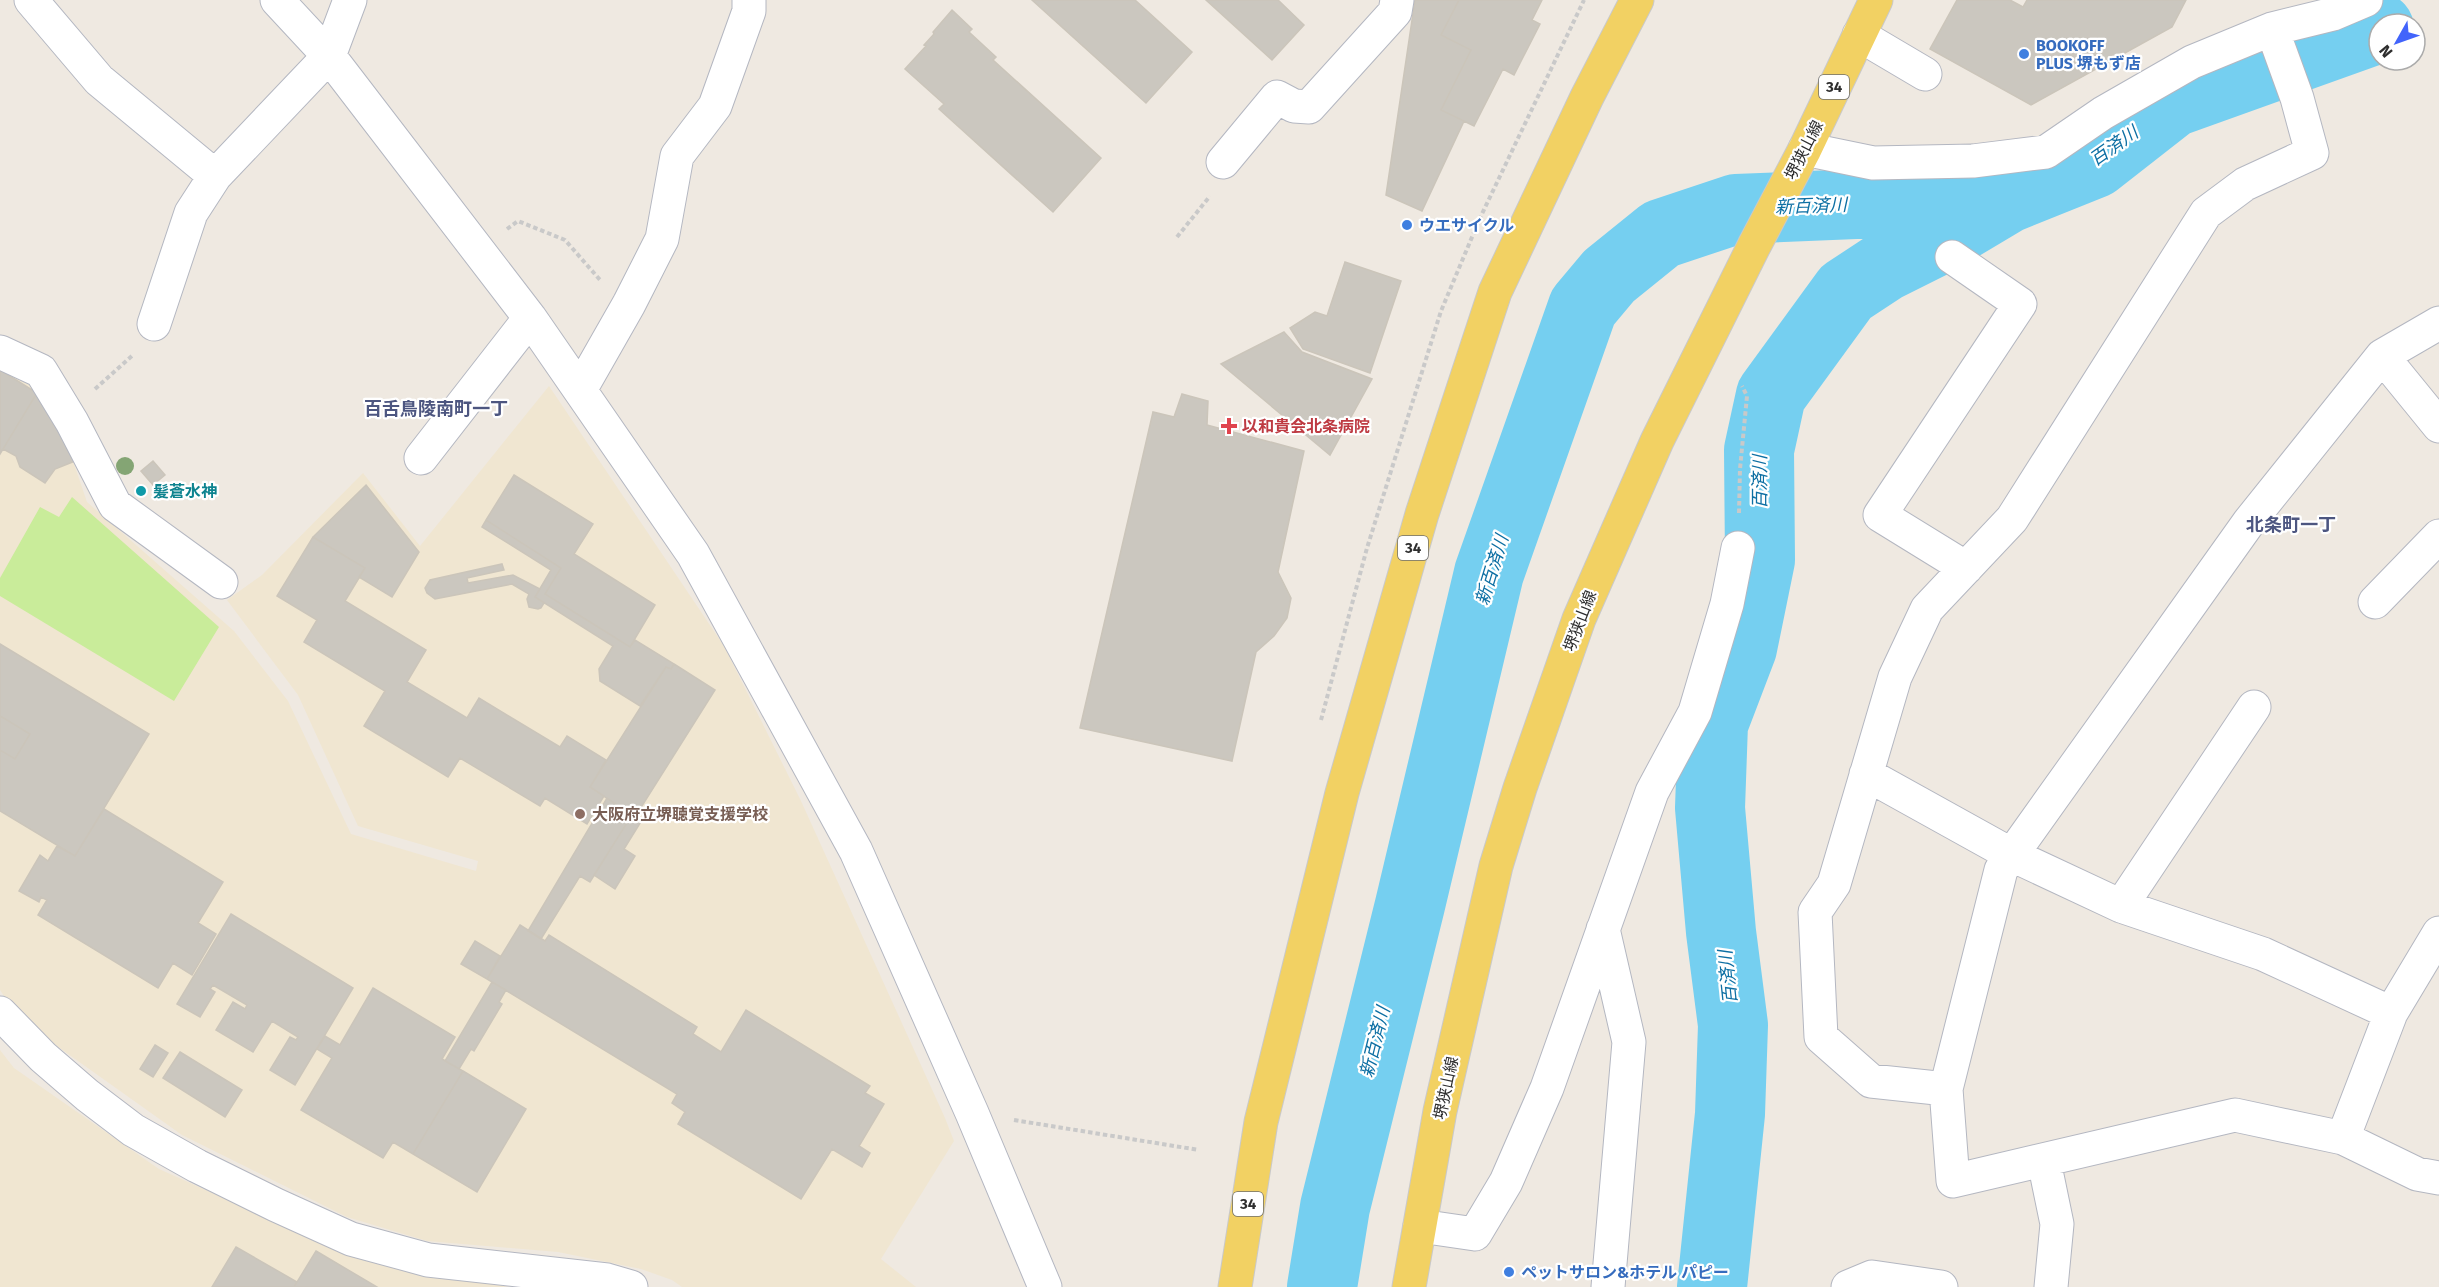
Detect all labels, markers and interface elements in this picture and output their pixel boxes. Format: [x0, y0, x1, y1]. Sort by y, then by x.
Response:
north arrow [2367, 12, 2427, 72]
place label: BOOKOFF PLUS 堺もず店 [2036, 36, 2141, 73]
text: N [2375, 41, 2397, 61]
marker: BOOKOFF PLUS 堺もず店 [2017, 47, 2031, 61]
road number: 34 [1819, 75, 1849, 99]
street label: 堺狭山線 [1781, 117, 1827, 183]
water label: 百済川 [2086, 120, 2144, 170]
water label: 新百済川 [1775, 194, 1849, 218]
place label: ウエサイクル [1419, 216, 1514, 235]
marker: ウエサイクル [1400, 218, 1414, 232]
district label: 百舌鳥陵南町一丁 [364, 398, 508, 420]
marker: 以和貴会北条病院 [1220, 417, 1238, 435]
place label: 以和貴会北条病院 [1242, 417, 1370, 436]
water label: 百済川 [1749, 453, 1771, 509]
place label: 髪蒼水神 [153, 482, 217, 501]
marker: 髪蒼水神 [134, 484, 148, 498]
district label: 北条町一丁 [2246, 514, 2336, 536]
water label: 新百済川 [1471, 530, 1514, 608]
road number: 34 [1398, 536, 1428, 560]
street label: 堺狭山線 [1560, 588, 1600, 654]
place label: 大阪府立堺聴覚支援学校 [592, 805, 768, 824]
marker: 大阪府立堺聴覚支援学校 [573, 807, 587, 821]
water label: 百済川 [1714, 947, 1742, 1005]
water label: 新百済川 [1356, 1002, 1395, 1080]
street label: 堺狭山線 [1430, 1055, 1462, 1121]
road number: 34 [1233, 1192, 1263, 1216]
place label: ペットサロン&ホテル パピー [1521, 1263, 1729, 1282]
marker: ペットサロン&ホテル パピー [1502, 1265, 1516, 1279]

